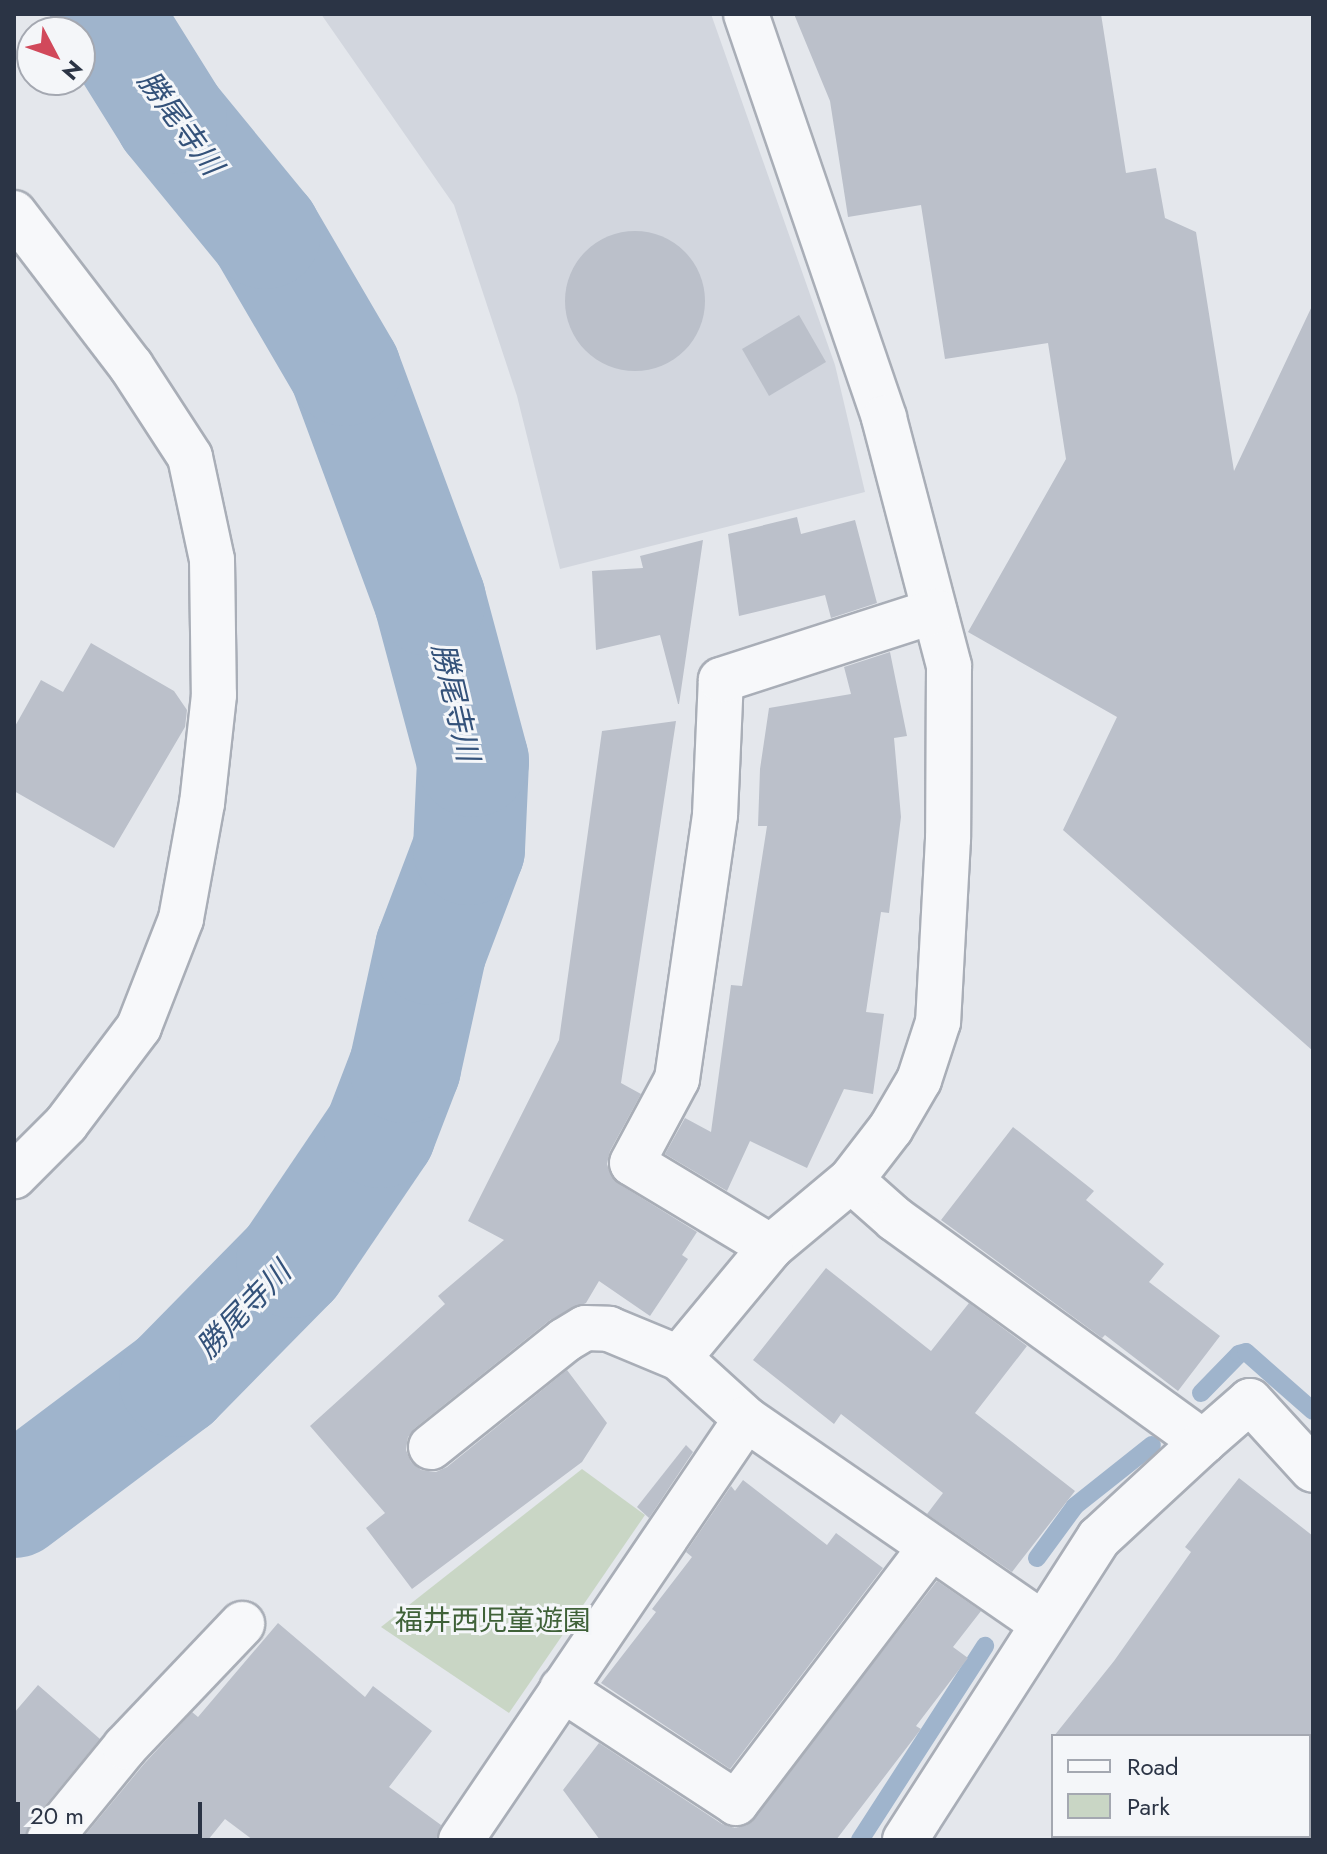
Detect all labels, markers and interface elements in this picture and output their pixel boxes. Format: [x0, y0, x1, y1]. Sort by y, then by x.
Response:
north arrow [16, 16, 96, 96]
text: N [55, 53, 90, 88]
water label: 勝尾寺川 [130, 64, 230, 182]
water label: 勝尾寺川 [424, 639, 486, 765]
water label: 勝尾寺川 [189, 1254, 299, 1366]
park label: 福井西児童遊園 [395, 1604, 591, 1638]
legend [1051, 1734, 1311, 1838]
text: Road [1127, 1749, 1179, 1784]
scale bar [20, 1786, 206, 1836]
text: Park [1127, 1789, 1170, 1824]
text: 20 m [30, 1798, 84, 1833]

